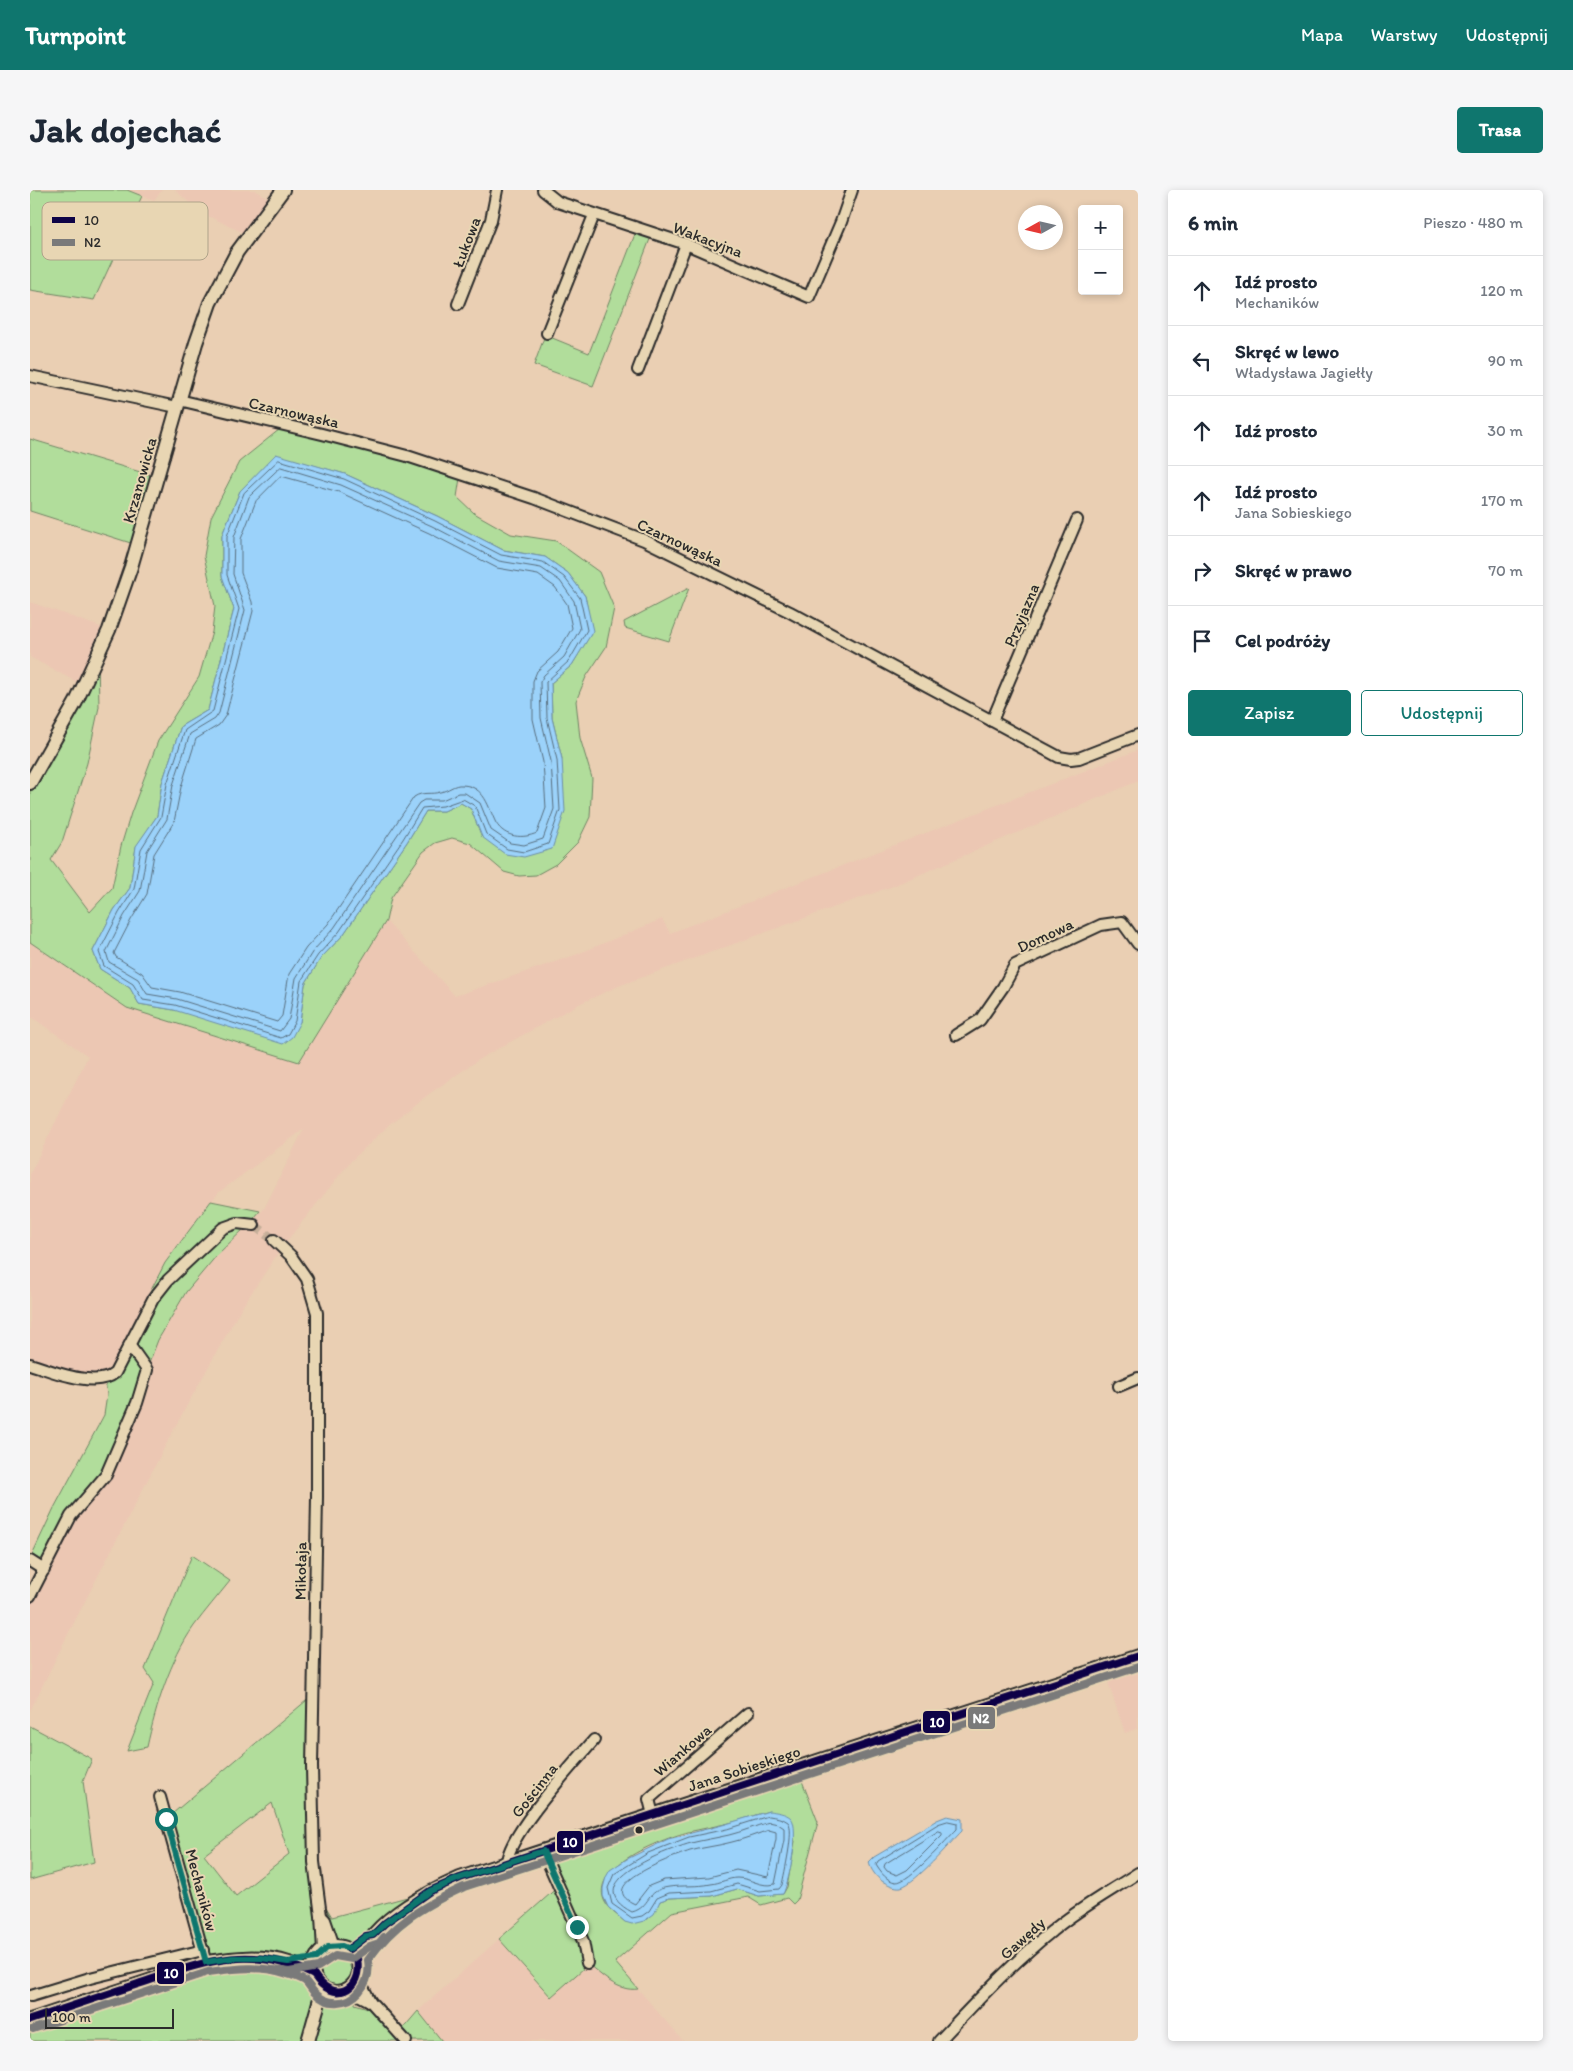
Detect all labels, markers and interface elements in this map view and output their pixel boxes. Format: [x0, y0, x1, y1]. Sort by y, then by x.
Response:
text: Turnpoint [25, 21, 126, 50]
text: Mapa [1301, 24, 1343, 46]
text: Warstwy [1371, 24, 1438, 46]
text: Udostępnij [1466, 24, 1548, 46]
button: Trasa [1457, 107, 1543, 153]
text: Jak dojechać [30, 109, 222, 151]
legend [42, 202, 208, 260]
north arrow [1018, 205, 1063, 250]
map controls [1078, 205, 1123, 295]
button: + [1078, 205, 1123, 250]
text: 6 min [1188, 210, 1238, 235]
text: 10 [84, 212, 99, 229]
text: Pieszo · 480 m [1423, 213, 1523, 232]
street label: Łukowa [448, 214, 485, 270]
street label: Wakacyjna [670, 217, 746, 262]
text: N2 [84, 234, 101, 251]
button: − [1078, 250, 1123, 295]
text: Idź prosto [1235, 270, 1318, 293]
icon: ahead [1188, 277, 1216, 305]
text: 120 m [1480, 281, 1523, 300]
text: Mechaników [1235, 293, 1319, 312]
text: Skręć w lewo [1235, 340, 1339, 363]
icon: left [1188, 347, 1216, 375]
text: 90 m [1488, 351, 1523, 370]
text: Władysława Jagiełły [1235, 363, 1373, 382]
street label: Czarnowąska [247, 393, 342, 432]
icon: ahead [1188, 417, 1216, 445]
text: Idź prosto [1235, 419, 1318, 442]
text: 30 m [1487, 421, 1523, 440]
street label: Krzanowicka [118, 435, 161, 525]
text: Idź prosto [1235, 480, 1318, 503]
icon: ahead [1188, 487, 1216, 515]
text: 170 m [1481, 491, 1523, 510]
text: Jana Sobieskiego [1235, 503, 1352, 522]
street label: Czarnowąska [634, 514, 726, 571]
icon: right [1188, 557, 1216, 585]
text: Skręć w prawo [1235, 559, 1352, 582]
text: 70 m [1488, 561, 1523, 580]
street label: Przyjazna [1000, 581, 1043, 650]
icon: arrive [1188, 627, 1216, 655]
text: Cel podróży [1235, 629, 1330, 652]
button: Zapisz [1188, 690, 1351, 736]
button: Udostępnij [1361, 690, 1523, 736]
street label: Domowa [1014, 914, 1077, 957]
street label: Mikołaja [290, 1541, 311, 1600]
line badge: N2 [967, 1706, 996, 1730]
line badge: 10 [922, 1710, 951, 1734]
text: N2 [973, 1710, 990, 1727]
text: 10 [929, 1714, 945, 1731]
street label: Wiankowa [650, 1720, 716, 1781]
street label: Jana Sobieskiego [686, 1741, 803, 1796]
street label: Gościnna [507, 1759, 562, 1821]
route start [155, 1808, 178, 1831]
unlabelled marker [634, 1825, 644, 1835]
line badge: 10 [556, 1830, 584, 1854]
text: 10 [562, 1834, 578, 1851]
street label: Mechaników [181, 1847, 222, 1933]
street label: Gawędy [996, 1913, 1049, 1964]
route end [566, 1916, 589, 1939]
line badge: 10 [156, 1961, 185, 1985]
text: 10 [163, 1965, 179, 1982]
scale bar [45, 2006, 174, 2029]
text: 100 m [52, 2009, 91, 2026]

